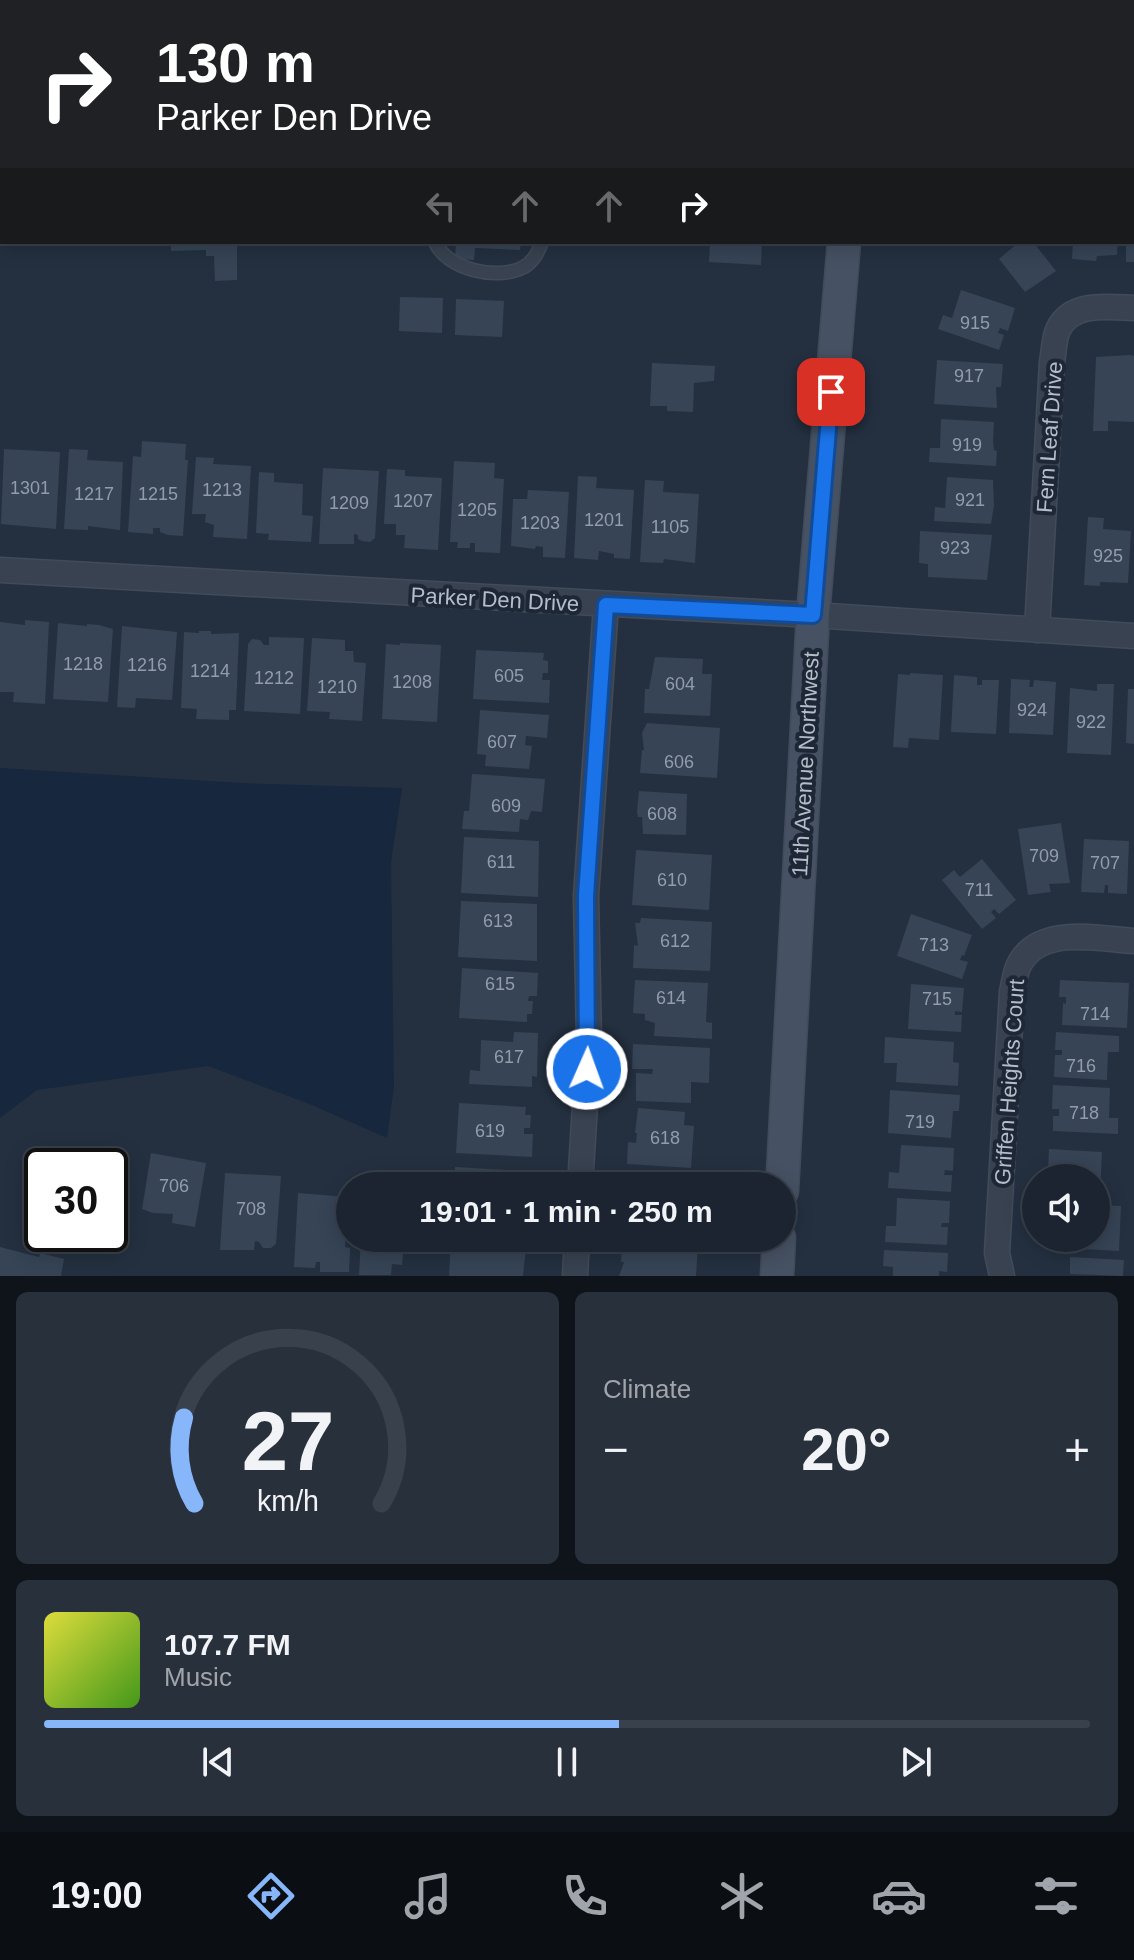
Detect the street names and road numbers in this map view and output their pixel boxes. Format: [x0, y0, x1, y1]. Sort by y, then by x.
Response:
street label: Fern Leaf Drive [1032, 361, 1067, 514]
street label: Parker Den Drive [410, 583, 580, 616]
street label: 11th Avenue Northwest [787, 651, 824, 877]
street label: Griffen Heights Court [990, 978, 1029, 1186]

